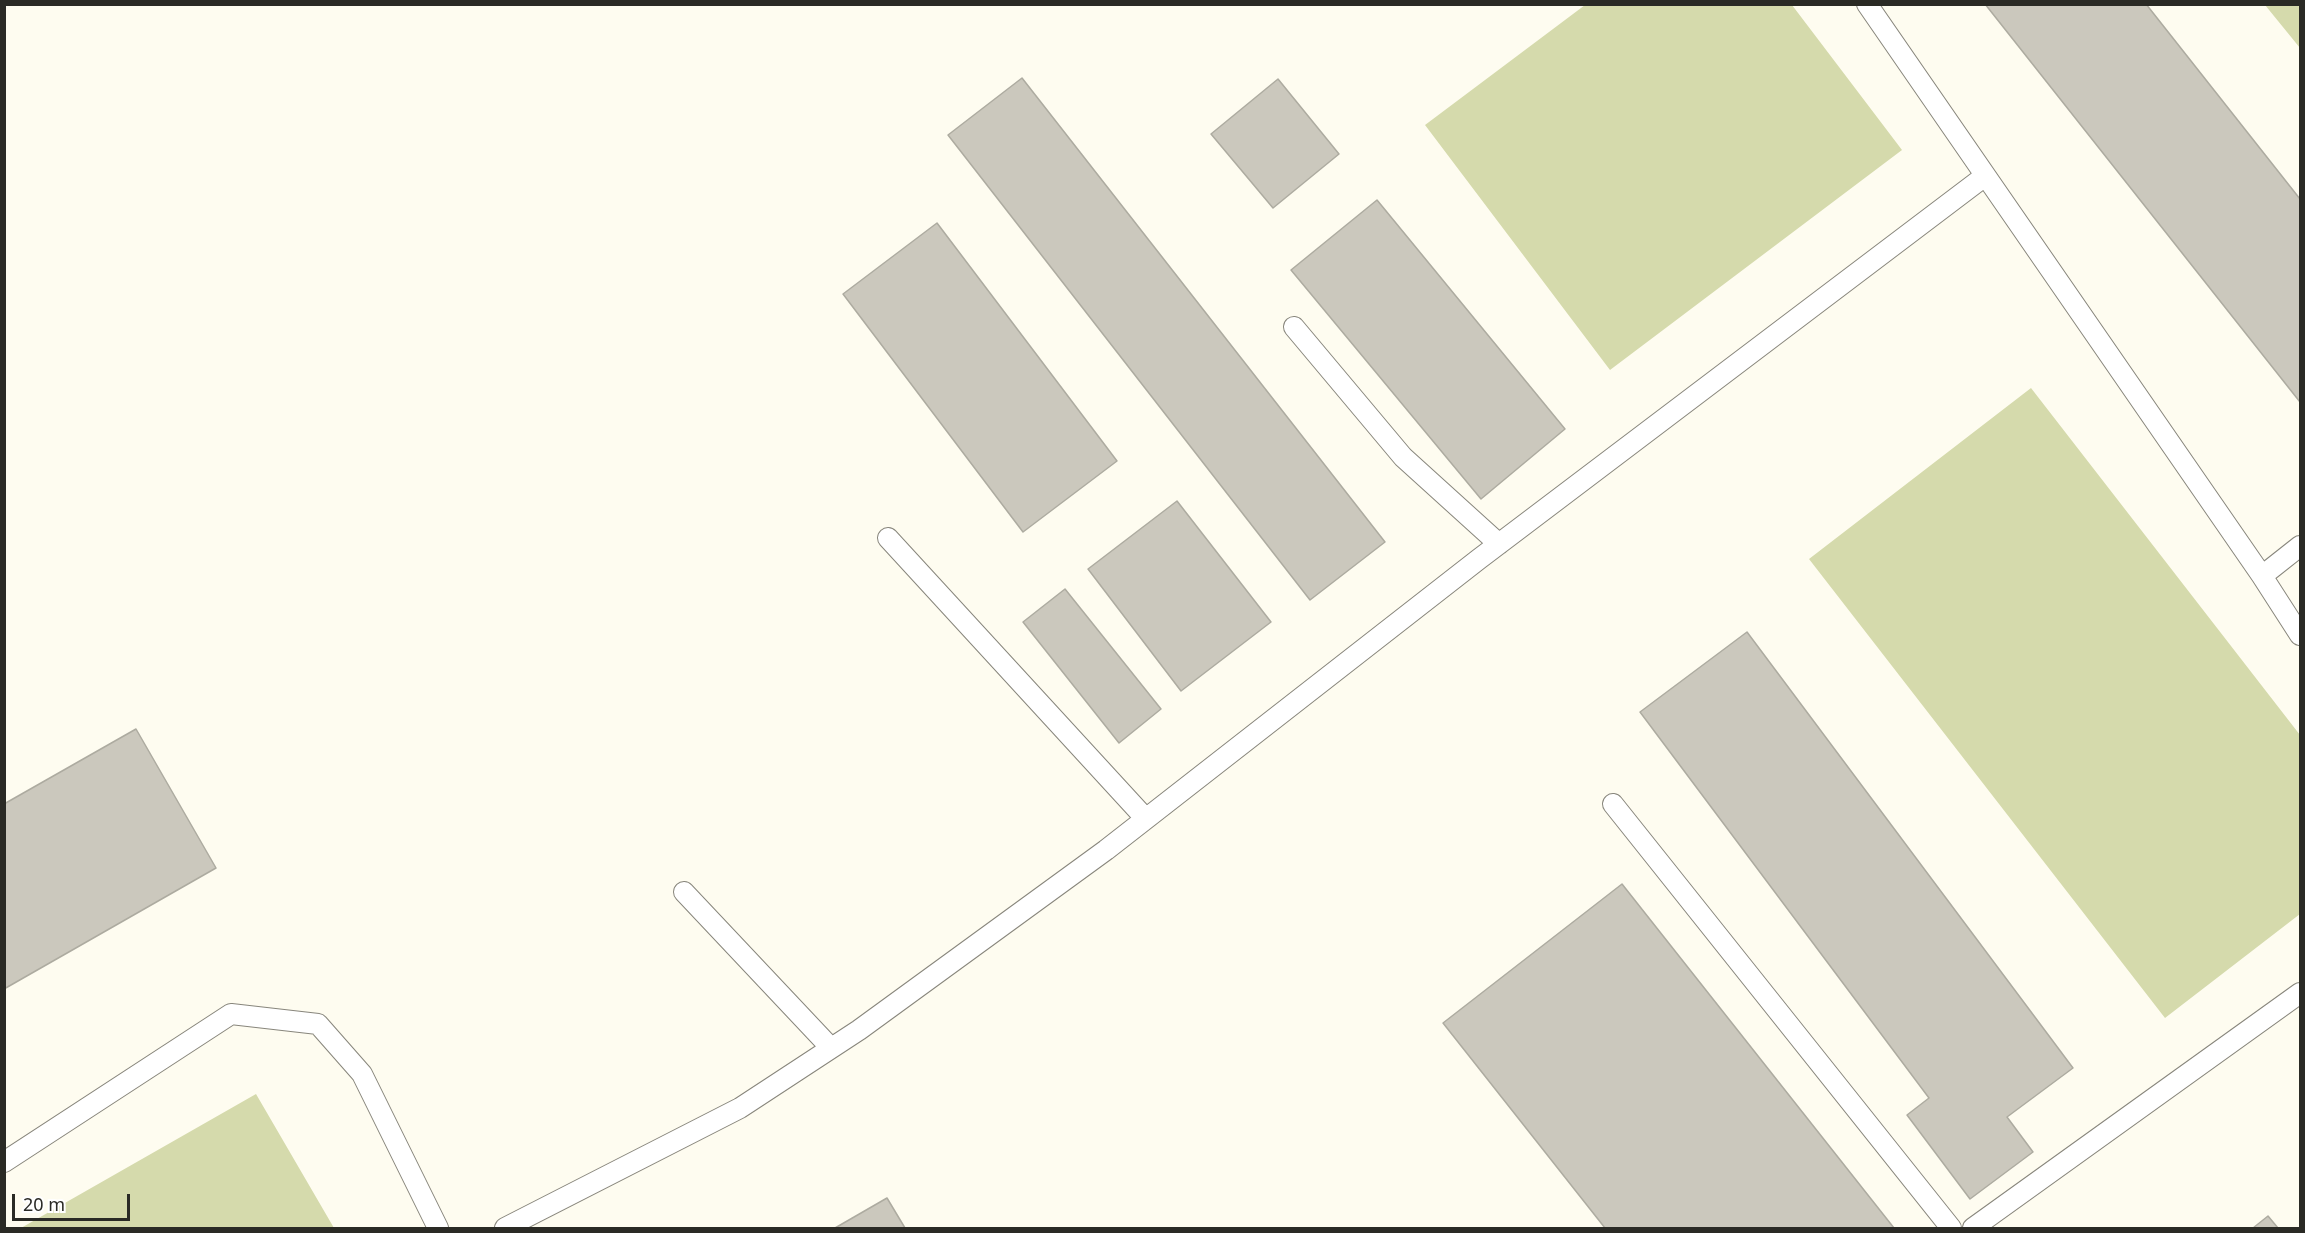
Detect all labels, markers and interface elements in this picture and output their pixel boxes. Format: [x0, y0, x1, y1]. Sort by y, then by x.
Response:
scale bar [15, 1182, 134, 1220]
text: 20 m [23, 1192, 65, 1216]

